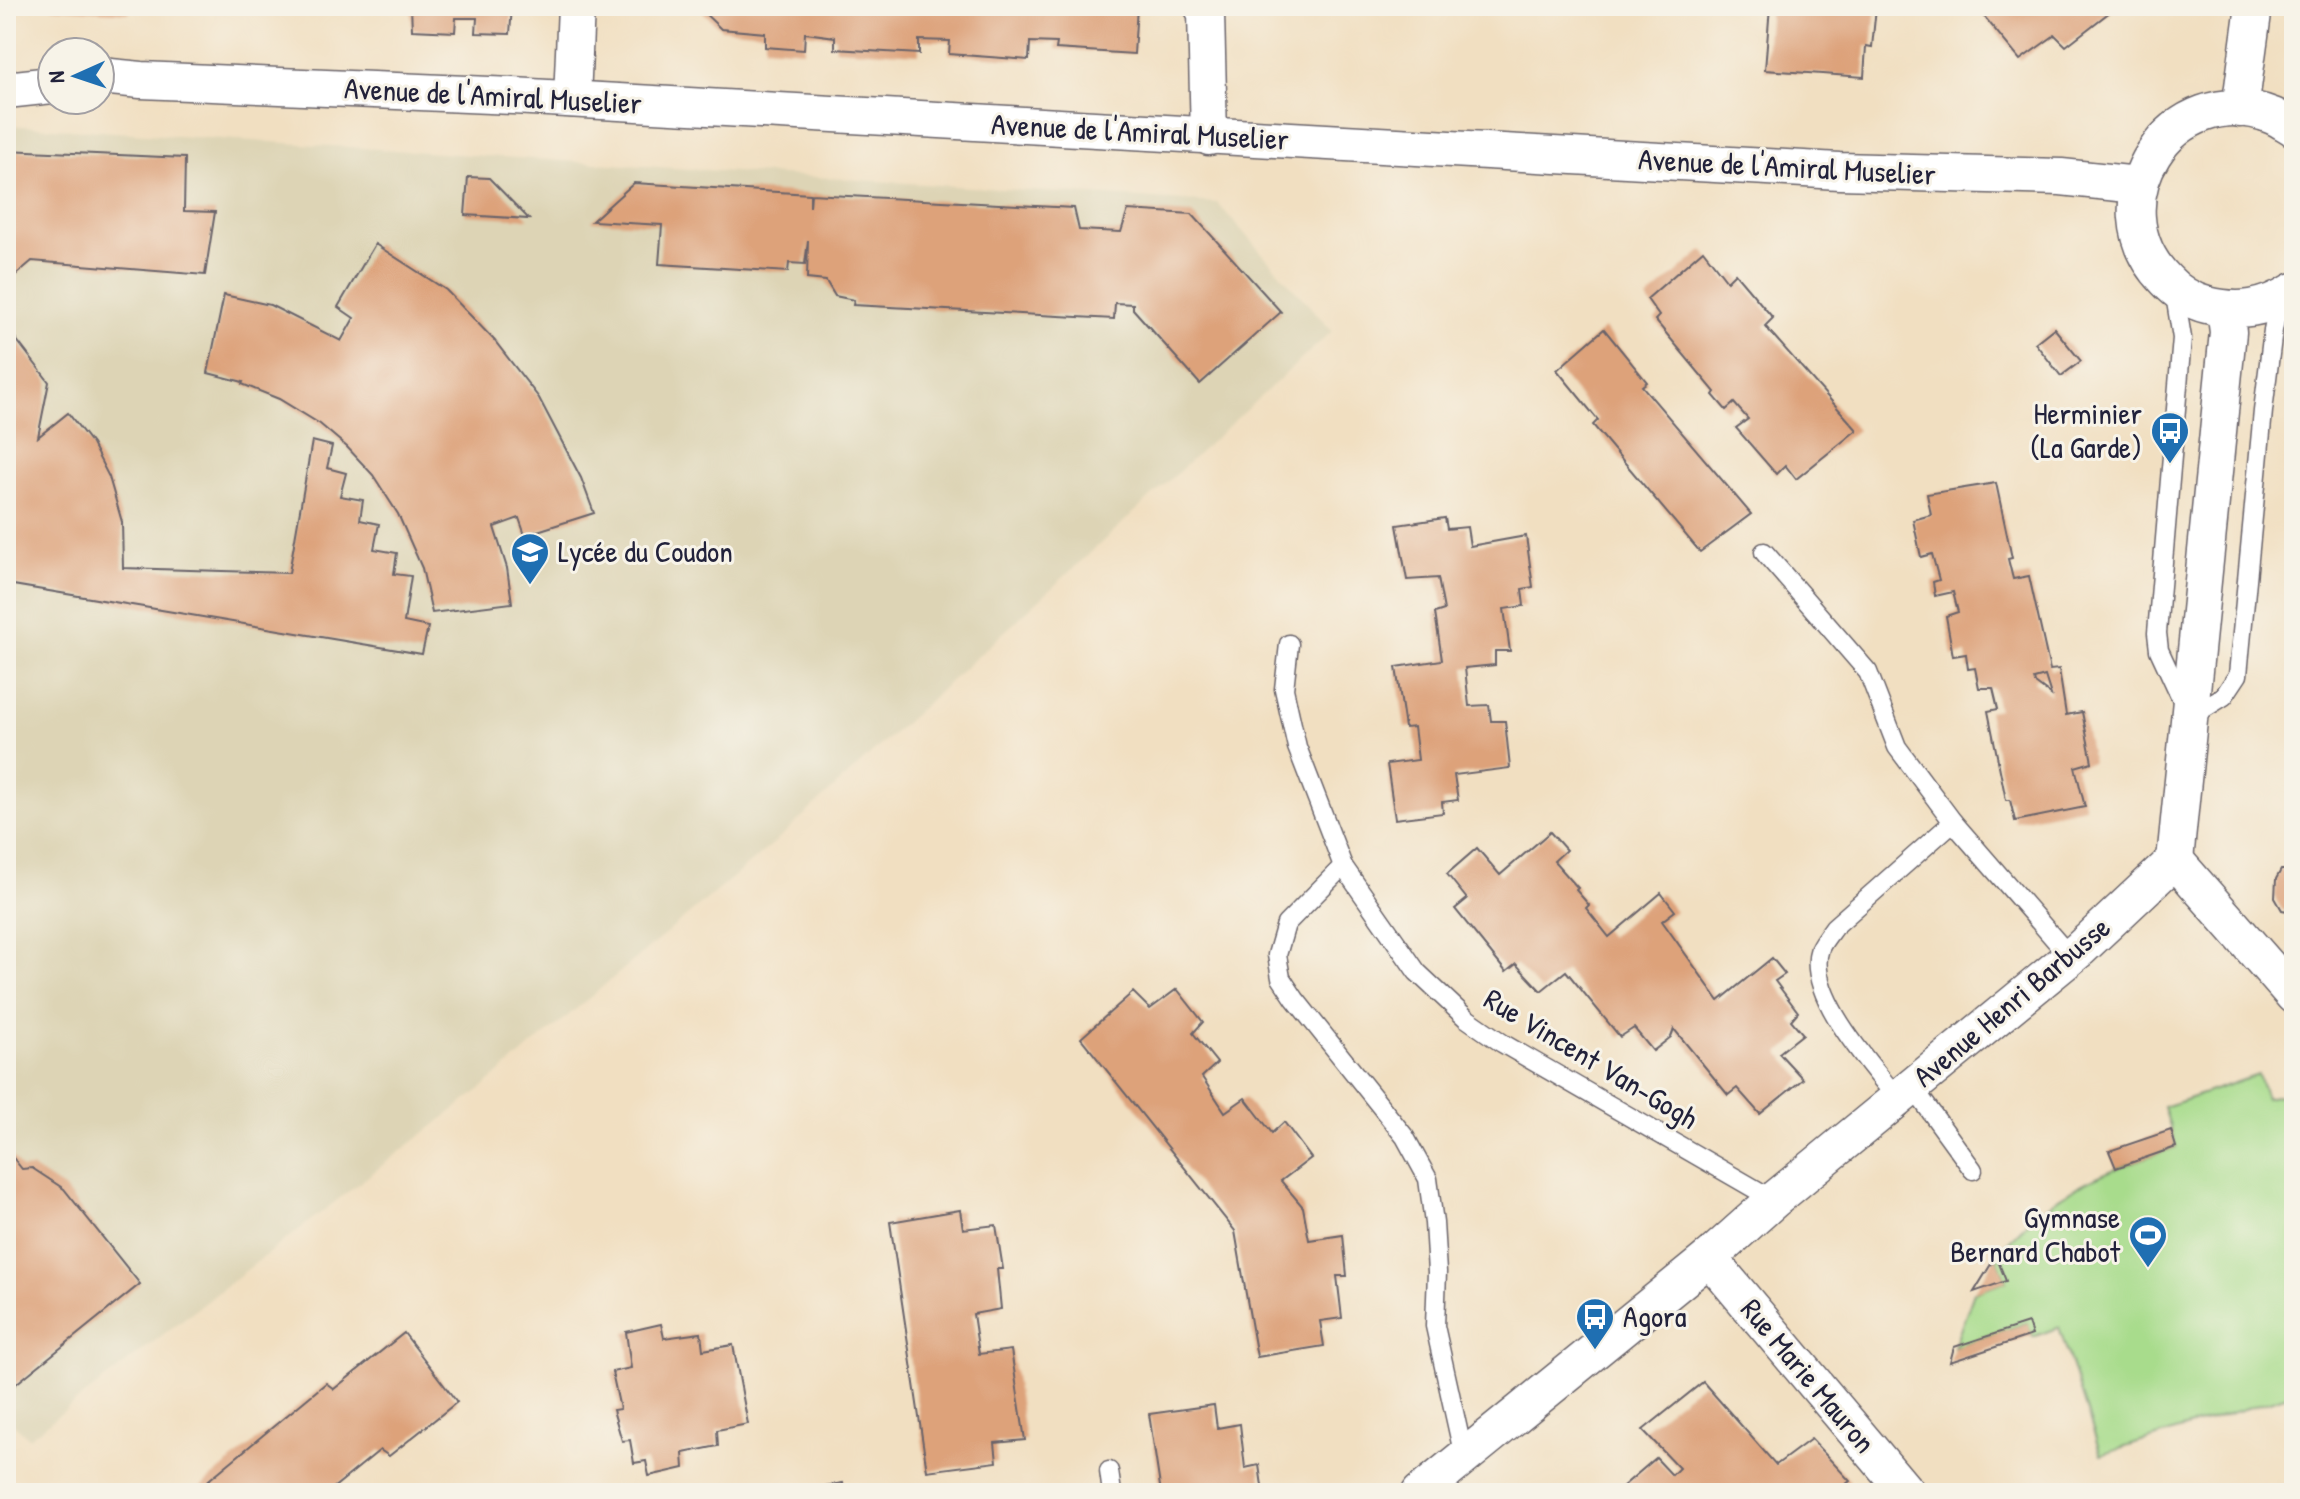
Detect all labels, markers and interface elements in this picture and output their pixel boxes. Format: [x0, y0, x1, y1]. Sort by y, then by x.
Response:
north arrow [36, 36, 116, 116]
street label: Avenue de l'Amiral Muselier [343, 67, 643, 123]
text: N [41, 70, 71, 84]
street label: Avenue de l'Amiral Muselier [990, 103, 1290, 159]
street label: Avenue de l'Amiral Muselier [1637, 138, 1937, 194]
place label: Herminier (La Garde) [2030, 393, 2142, 467]
bus stop icon: Herminier (La Garde) [2149, 410, 2191, 465]
school or university icon: Lycée du Coudon [509, 531, 551, 586]
place label: Lycée du Coudon [558, 531, 733, 571]
street label: Avenue Henri Barbusse [1904, 907, 2118, 1095]
street label: Rue Vincent Van-Gogh [1477, 978, 1706, 1138]
place label: Gymnase Bernard Chabot [1950, 1197, 2121, 1271]
sports icon: Gymnase Bernard Chabot [2127, 1214, 2169, 1269]
street label: Rue Marie Mauron [1732, 1290, 1885, 1461]
bus stop icon: Agora [1574, 1296, 1616, 1351]
place label: Agora [1623, 1296, 1687, 1336]

